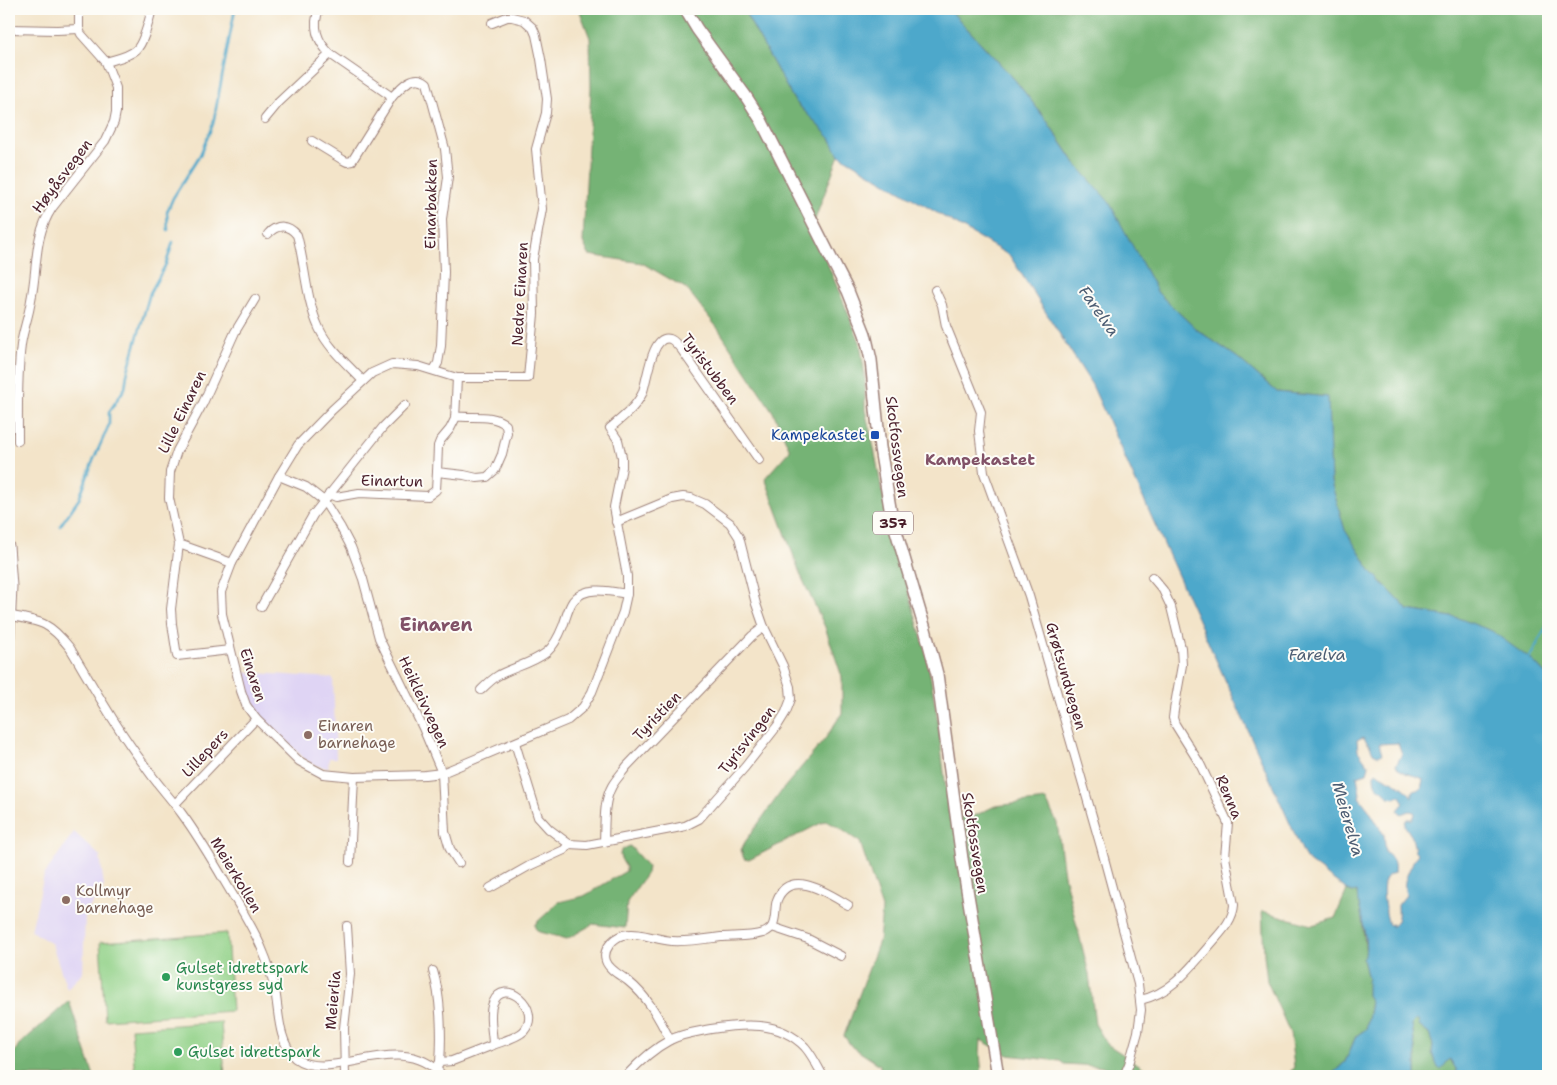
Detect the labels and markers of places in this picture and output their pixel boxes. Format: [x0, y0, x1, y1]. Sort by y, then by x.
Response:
place label: Kampekastet [771, 425, 865, 445]
marker: Kampekastet [869, 429, 881, 441]
place label: Einaren barnehage [318, 716, 396, 753]
marker: Einaren barnehage [302, 729, 314, 741]
place label: Kollmyr barnehage [76, 881, 154, 918]
marker: Kollmyr barnehage [60, 894, 72, 906]
place label: Gulset idrettspark kunstgress syd [176, 958, 309, 995]
marker: Gulset idrettspark kunstgress syd [160, 971, 172, 983]
place label: Gulset idrettspark [188, 1042, 321, 1062]
marker: Gulset idrettspark [172, 1046, 184, 1058]

